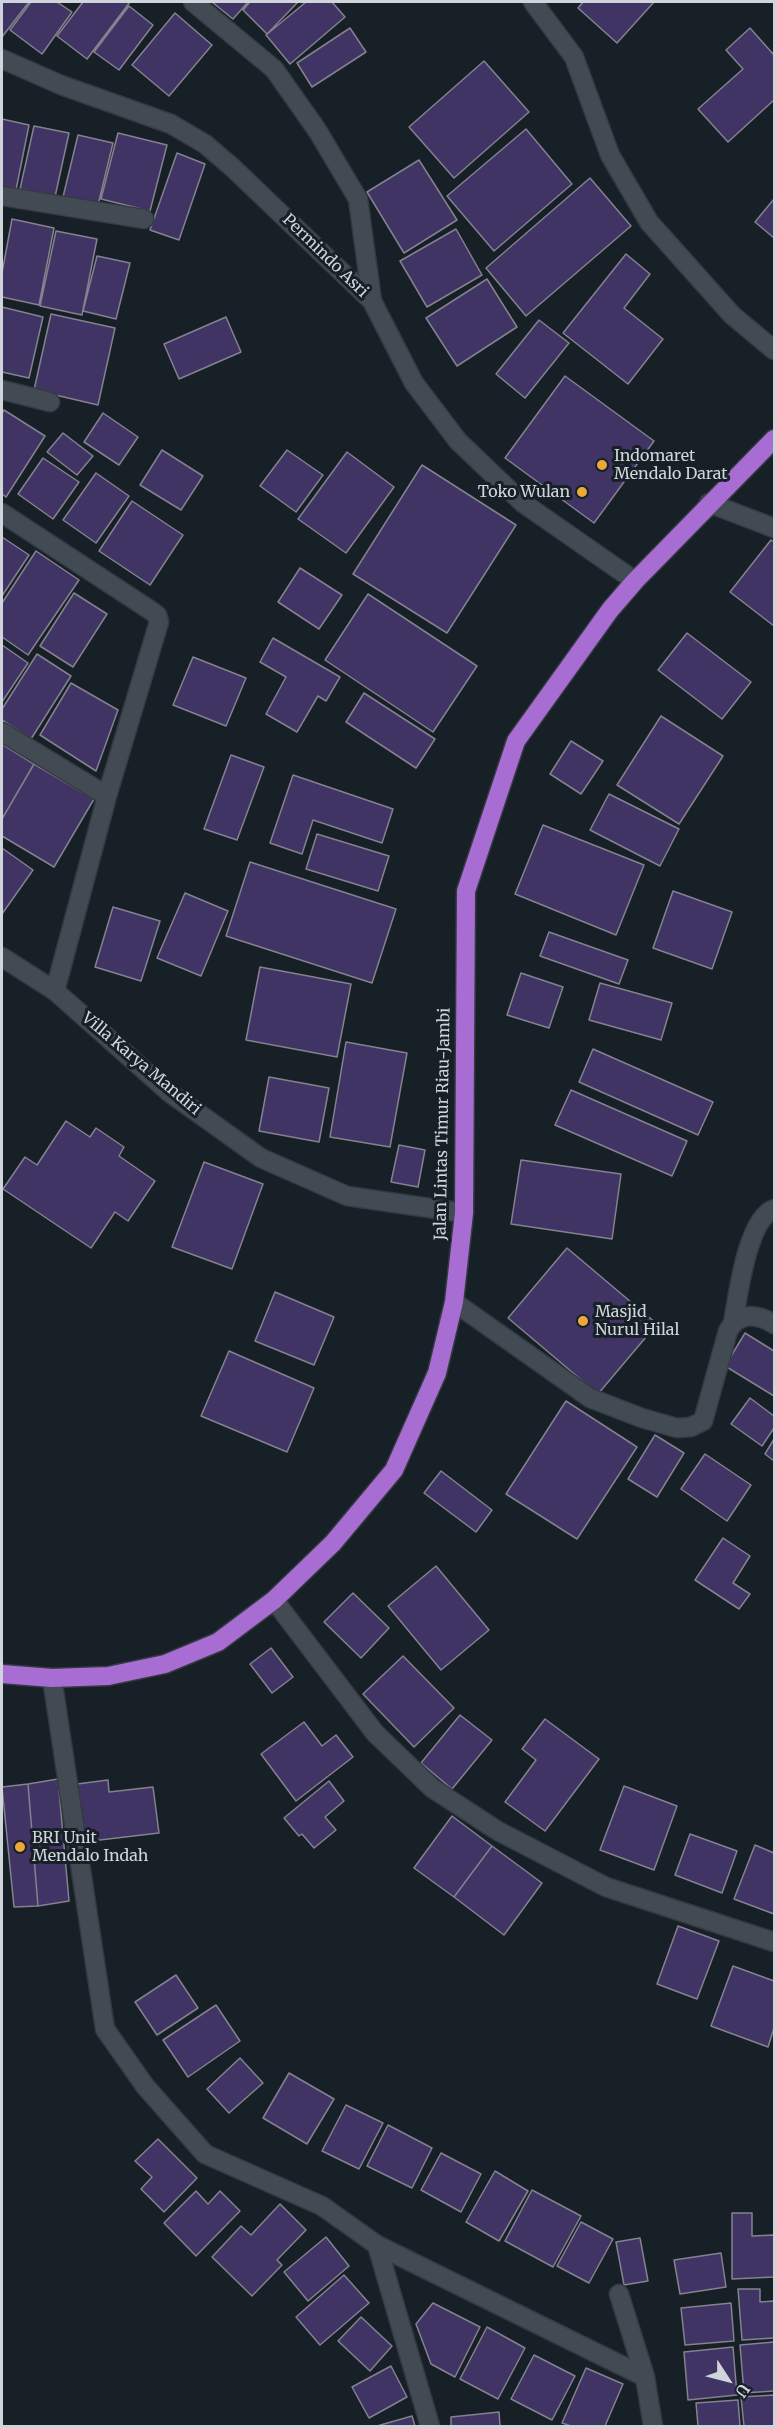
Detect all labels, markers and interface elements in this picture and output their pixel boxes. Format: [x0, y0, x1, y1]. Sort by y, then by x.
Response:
street label: Permindo Asri [278, 210, 372, 302]
place label: Indomaret Mendalo Darat [614, 446, 728, 484]
marker: Indomaret Mendalo Darat [595, 458, 609, 472]
place label: Toko Wulan [478, 482, 570, 502]
marker: Toko Wulan [575, 485, 589, 499]
street label: Jalan Lintas Timur Riau-Jambi [431, 1007, 455, 1241]
street label: Villa Karya Mandiri [78, 1009, 204, 1119]
place label: Masjid Nurul Hilal [595, 1302, 680, 1340]
marker: Masjid Nurul Hilal [576, 1314, 590, 1328]
place label: BRI Unit Mendalo Indah [32, 1828, 148, 1866]
marker: BRI Unit Mendalo Indah [13, 1840, 27, 1854]
north arrow [698, 2350, 758, 2410]
text: U [731, 2380, 754, 2401]

